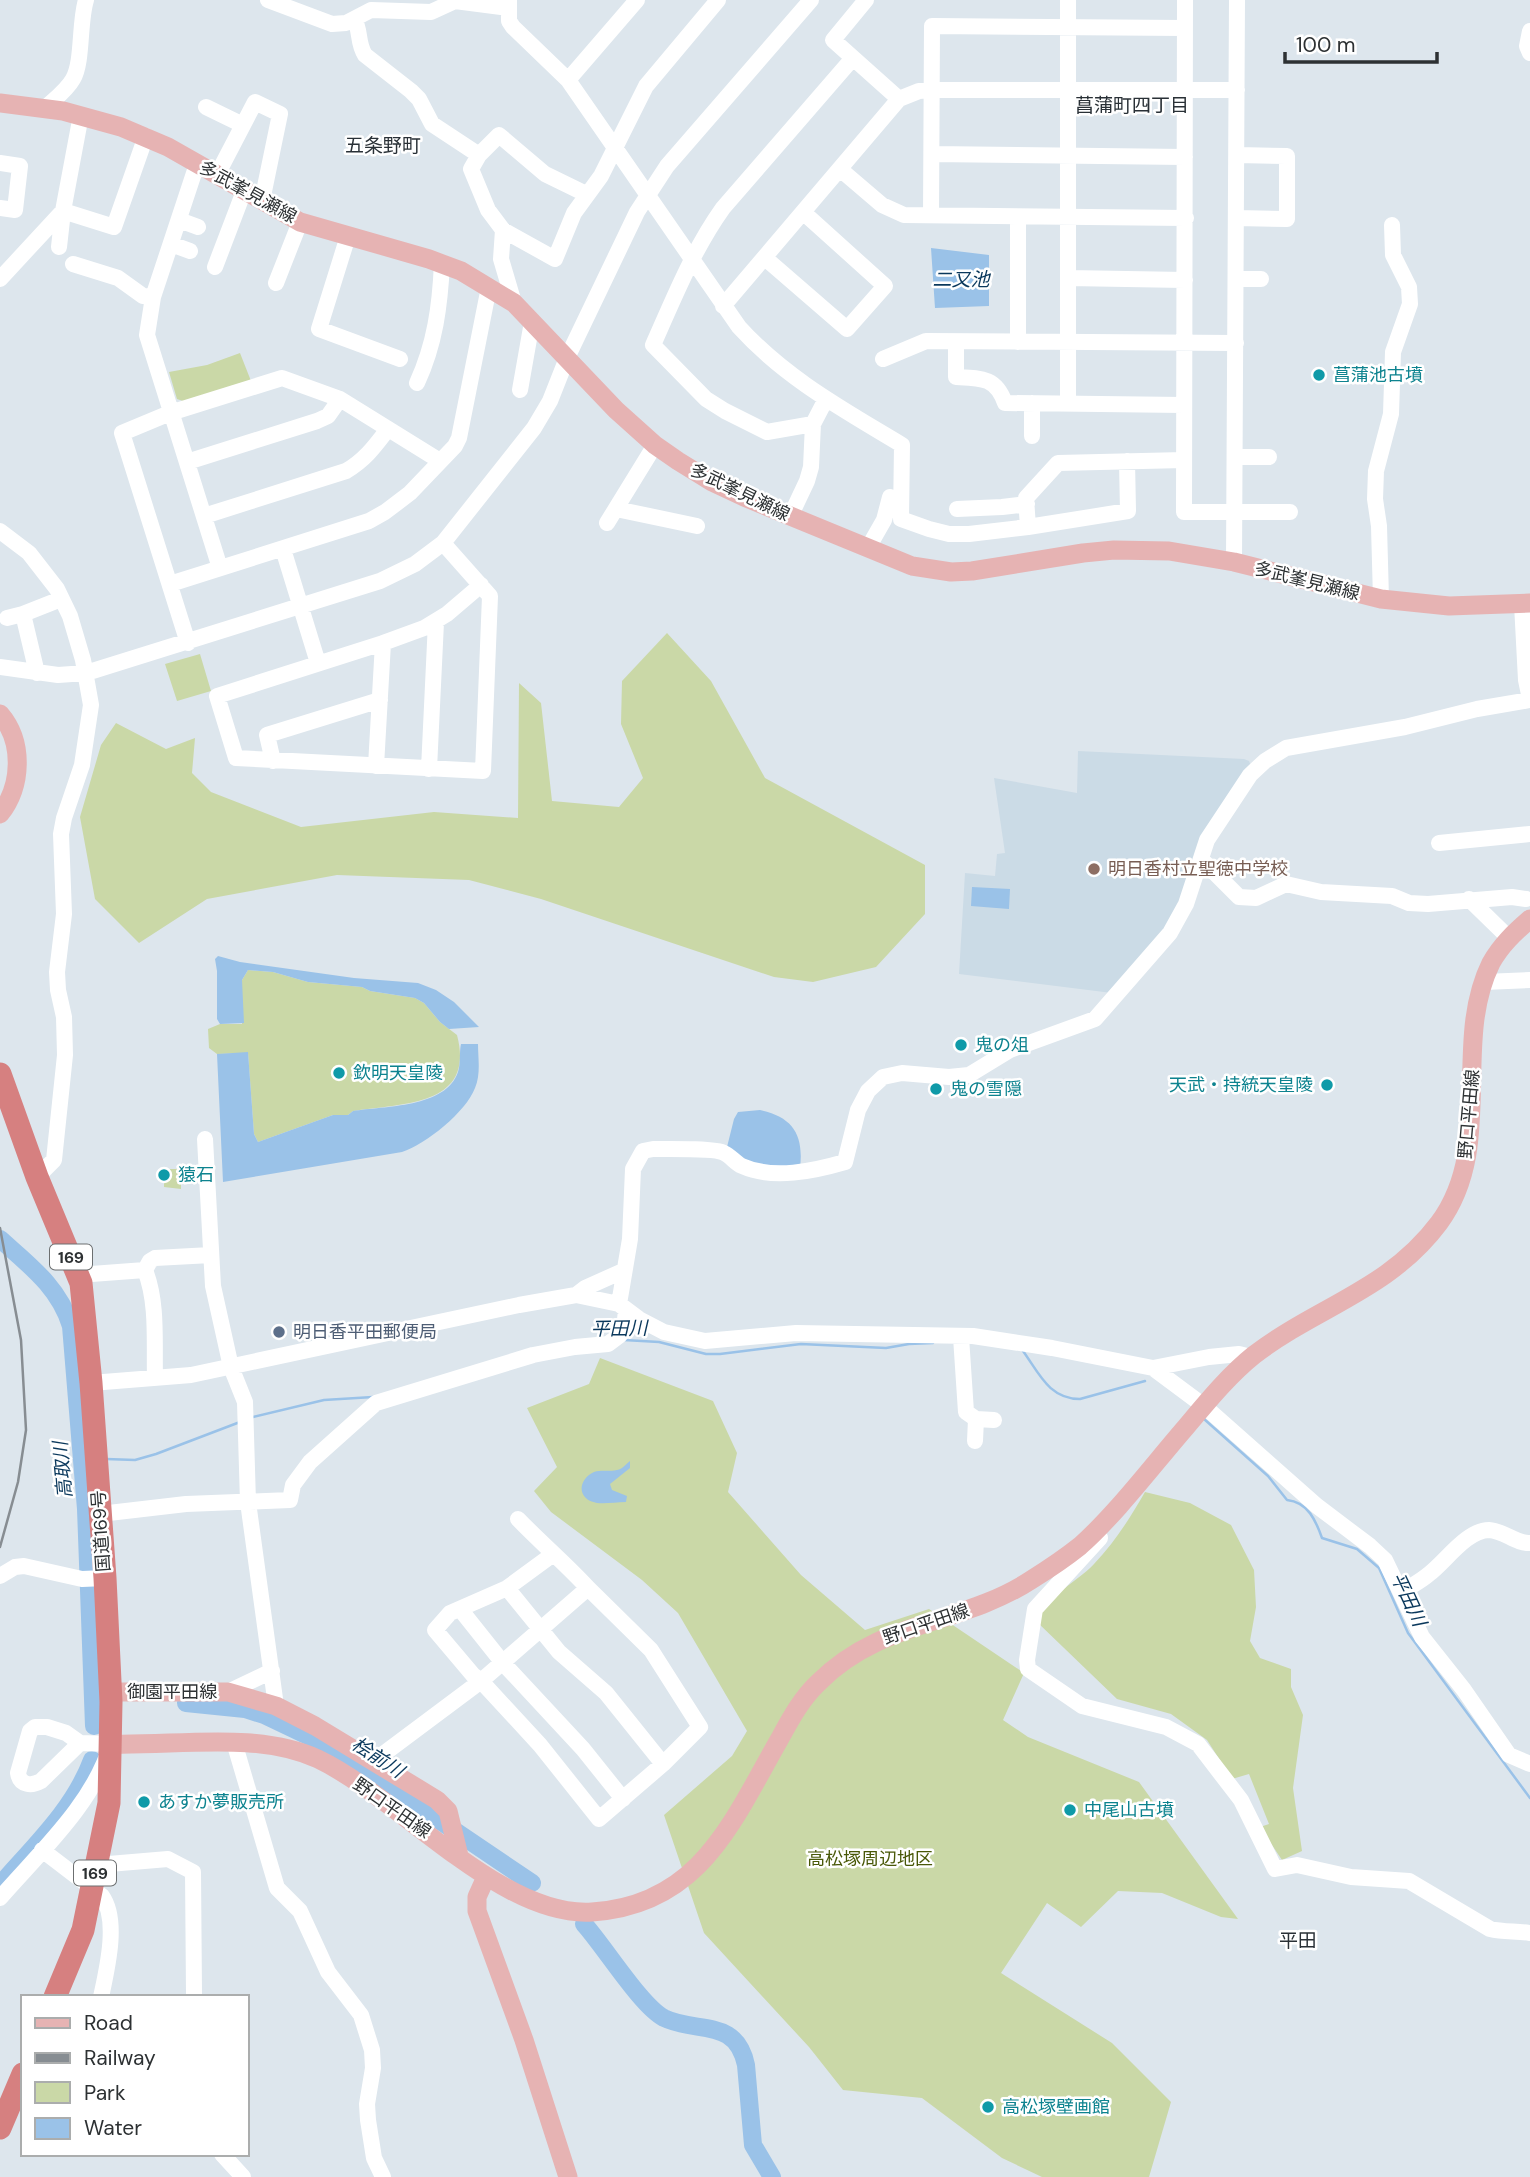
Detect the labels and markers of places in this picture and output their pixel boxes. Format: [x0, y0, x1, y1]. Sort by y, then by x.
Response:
place label: 菖蒲池古墳 [1333, 363, 1423, 387]
marker: 菖蒲池古墳 [1311, 367, 1327, 383]
place label: 明日香村立聖徳中学校 [1108, 857, 1288, 881]
marker: 明日香村立聖徳中学校 [1086, 861, 1102, 877]
place label: 鬼の俎 [975, 1033, 1029, 1057]
marker: 鬼の俎 [953, 1037, 969, 1053]
place label: 欽明天皇陵 [353, 1061, 443, 1085]
marker: 欽明天皇陵 [331, 1065, 347, 1081]
place label: 天武・持統天皇陵 [1169, 1073, 1313, 1097]
place label: 鬼の雪隠 [950, 1077, 1022, 1101]
marker: 天武・持統天皇陵 [1319, 1077, 1335, 1093]
marker: 鬼の雪隠 [928, 1081, 944, 1097]
place label: 猿石 [178, 1163, 214, 1187]
marker: 猿石 [156, 1167, 172, 1183]
place label: 明日香平田郵便局 [293, 1320, 437, 1344]
marker: 明日香平田郵便局 [271, 1324, 287, 1340]
place label: あすか夢販売所 [158, 1790, 284, 1814]
marker: あすか夢販売所 [136, 1794, 152, 1810]
place label: 中尾山古墳 [1084, 1798, 1174, 1822]
marker: 中尾山古墳 [1062, 1802, 1078, 1818]
place label: 高松塚壁画館 [1002, 2095, 1110, 2119]
marker: 高松塚壁画館 [980, 2099, 996, 2115]

